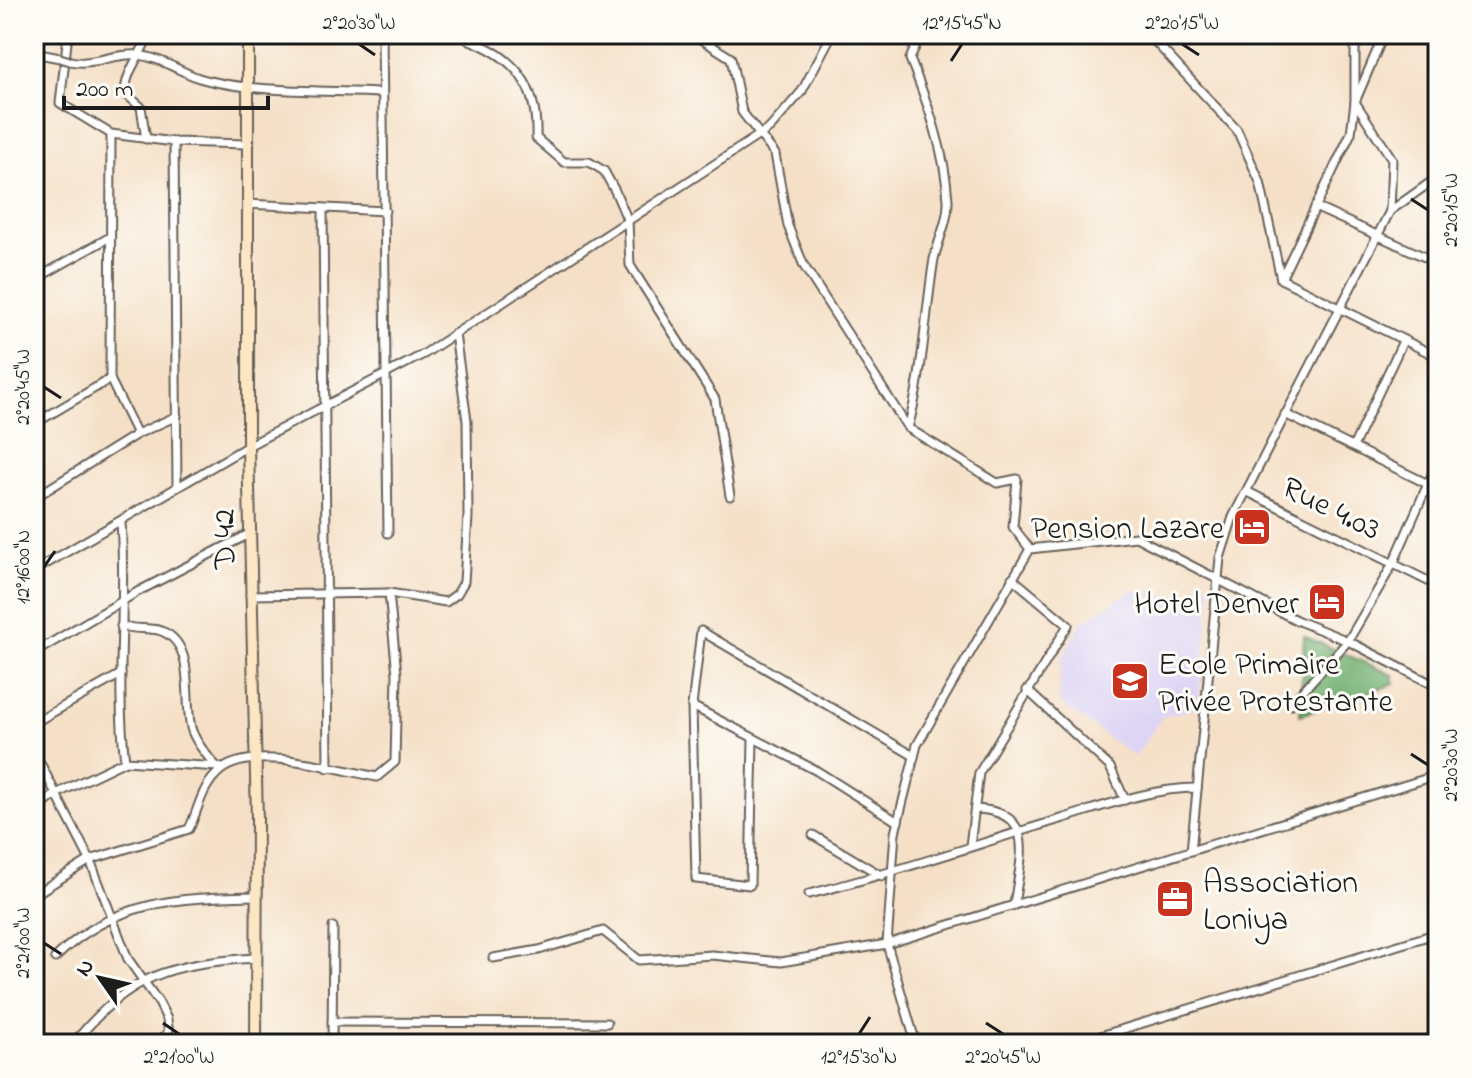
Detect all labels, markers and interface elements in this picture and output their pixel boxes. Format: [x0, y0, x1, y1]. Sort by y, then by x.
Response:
text: 2°20'30"W [322, 10, 396, 39]
text: 12°15'45"N [922, 10, 1002, 39]
text: 2°20'15"W [1145, 10, 1219, 39]
scale bar [64, 60, 268, 110]
text: 200 m [76, 73, 133, 108]
text: 2°20'15"W [1438, 173, 1467, 247]
text: 2°20'45"W [10, 349, 39, 425]
street label: Rue 4.03 [1273, 466, 1388, 554]
hotel icon: Pension Lazare [1231, 506, 1273, 548]
place label: Pension Lazare [1031, 507, 1225, 554]
street label: D 42 [202, 508, 251, 571]
text: 12°16'00"N [10, 530, 39, 604]
hotel icon: Hotel Denver [1306, 581, 1348, 623]
place label: Hotel Denver [1134, 582, 1299, 629]
place label: Ecole Primaire Privée Protestante [1158, 643, 1393, 727]
school or university icon: Ecole Primaire Privée Protestante [1109, 660, 1151, 702]
text: 2°20'30"W [1438, 728, 1467, 802]
place label: Association Loniya [1203, 861, 1358, 945]
office icon: Association Loniya [1154, 878, 1196, 920]
text: 2°21'00"W [10, 907, 39, 979]
north arrow [60, 938, 140, 1018]
text: N [68, 953, 103, 984]
text: 2°21'00"W [143, 1044, 215, 1073]
text: 12°15'30"N [821, 1044, 897, 1073]
text: 2°20'45"W [965, 1044, 1041, 1073]

